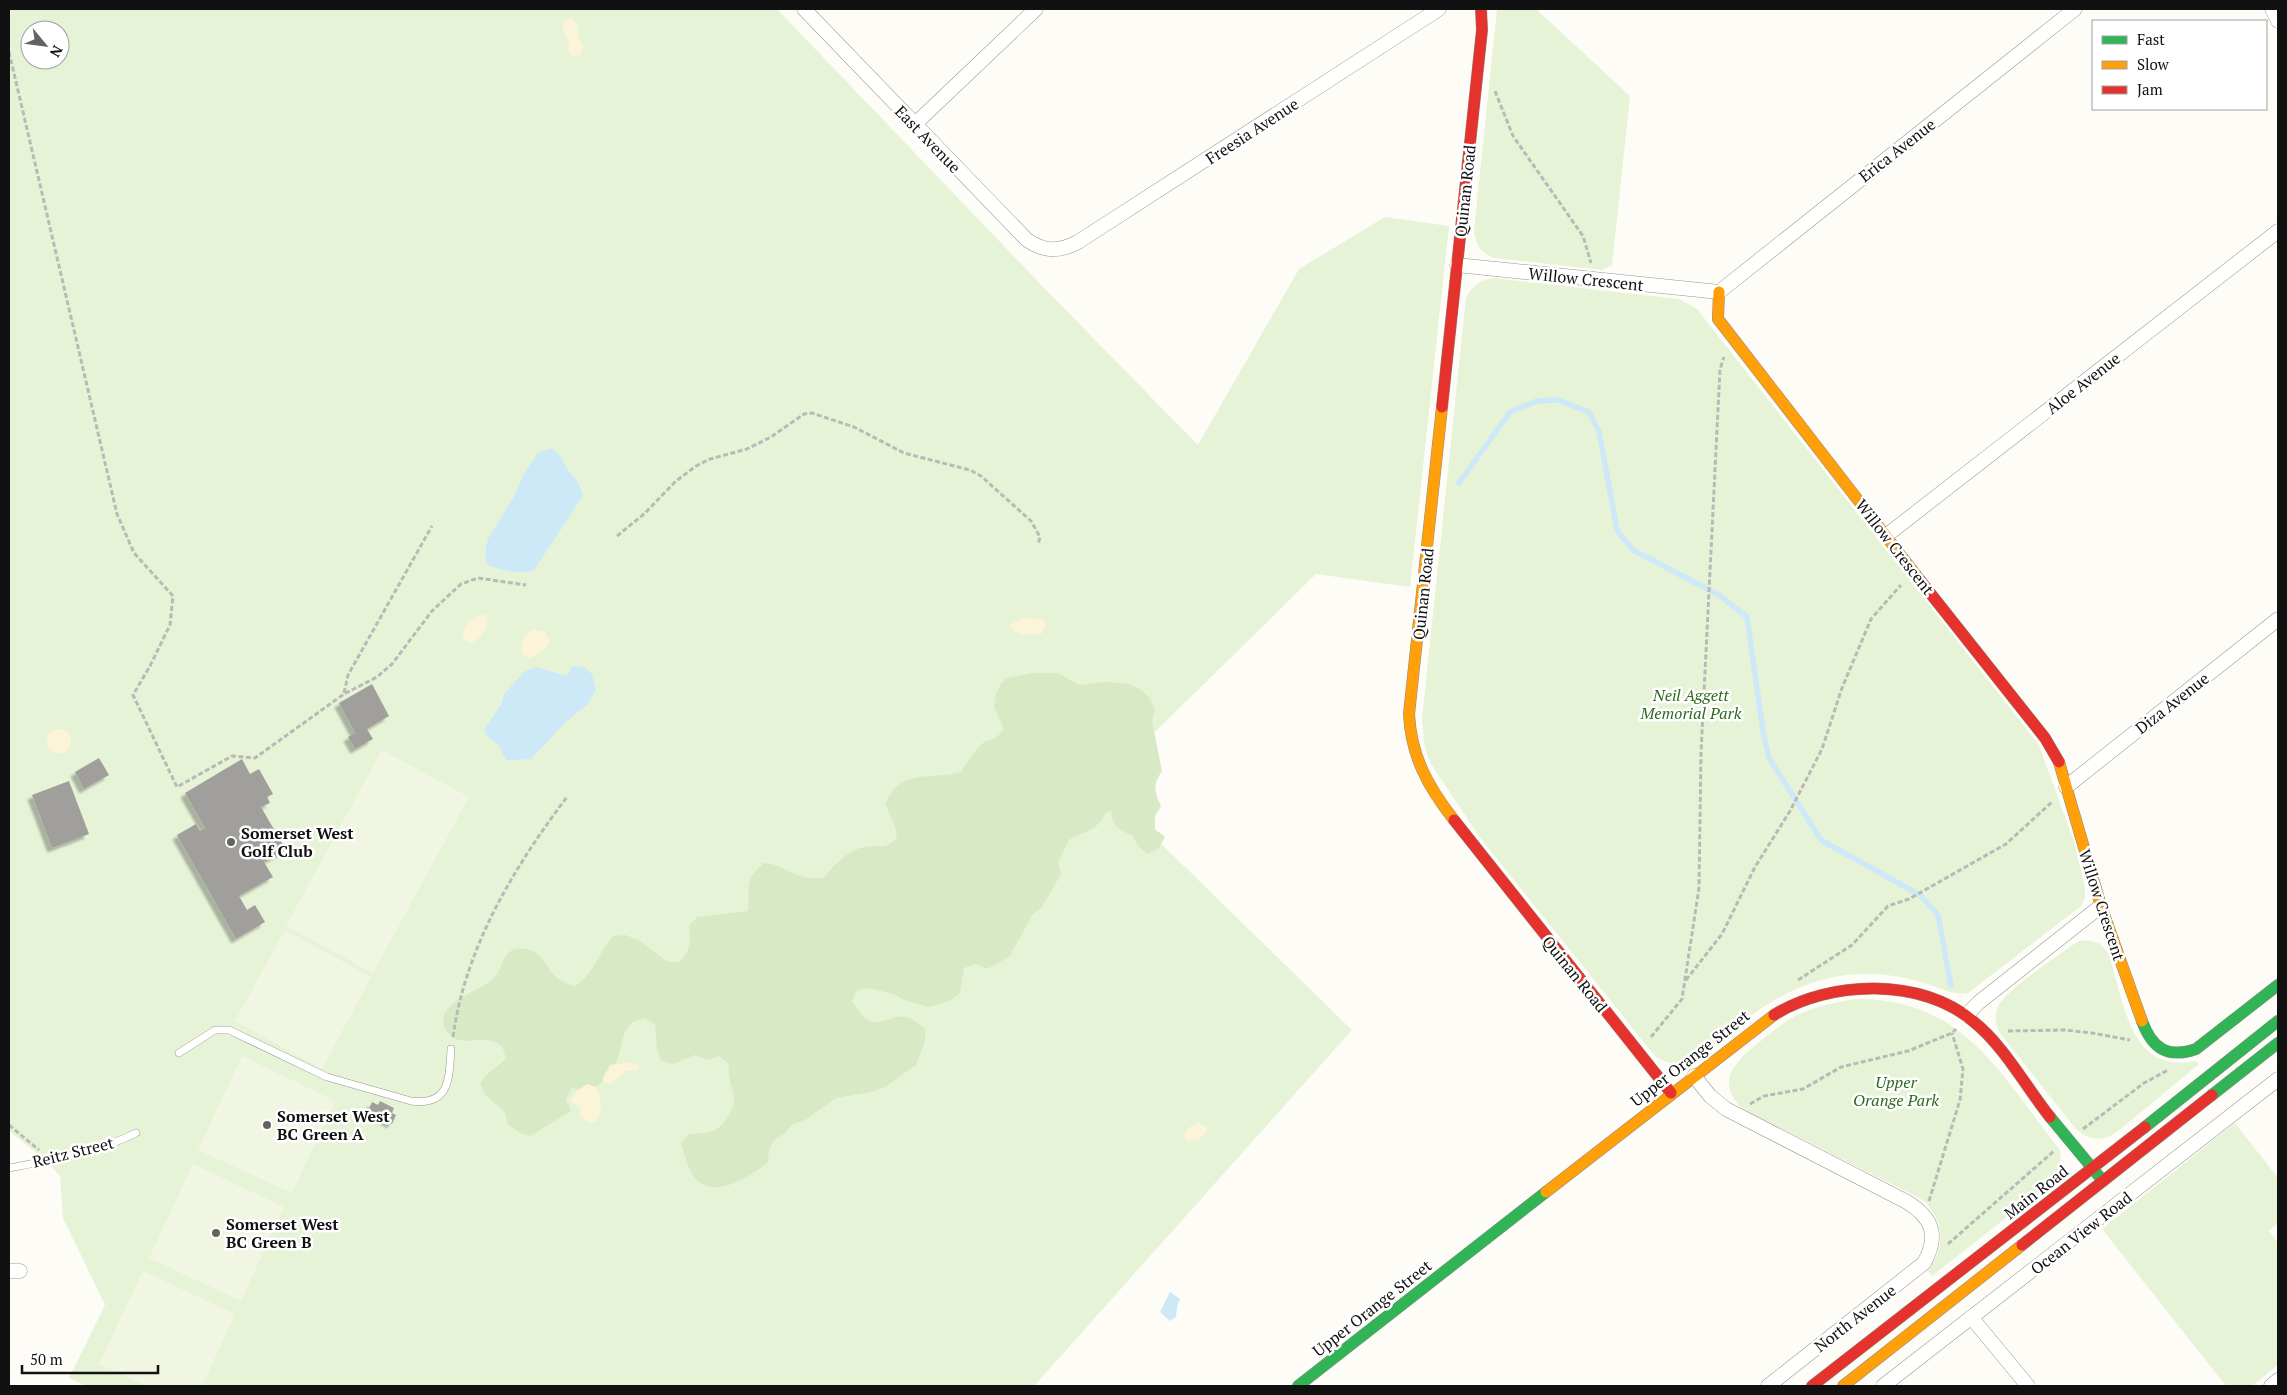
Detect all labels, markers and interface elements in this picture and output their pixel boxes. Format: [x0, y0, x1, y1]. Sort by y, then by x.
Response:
north arrow [20, 20, 70, 70]
legend [2092, 20, 2267, 110]
text: Fast [2137, 29, 2165, 49]
text: N [46, 42, 68, 61]
text: Slow [2137, 54, 2170, 74]
text: Jam [2137, 79, 2163, 99]
street label: Freesia Avenue [1201, 93, 1303, 169]
street label: East Avenue [890, 100, 966, 178]
street label: Erica Avenue [1854, 113, 1940, 187]
street label: Quinan Road [1449, 144, 1481, 238]
street label: Willow Crescent [1527, 262, 1645, 296]
street label: Aloe Avenue [2041, 347, 2125, 419]
street label: Willow Crescent [1851, 495, 1939, 599]
street label: Quinan Road [1407, 547, 1439, 641]
street label: Diza Avenue [2131, 667, 2213, 739]
park label: Neil Aggett Memorial Park [1640, 684, 1742, 724]
place label: Somerset West Golf Club [241, 822, 354, 862]
marker: Somerset West Golf Club [225, 836, 237, 848]
street label: Willow Crescent [2074, 847, 2130, 963]
street label: Quinan Road [1537, 931, 1613, 1017]
street label: Upper Orange Street [1626, 1004, 1754, 1111]
park label: Upper Orange Park [1853, 1071, 1939, 1111]
place label: Somerset West BC Green A [277, 1105, 390, 1145]
marker: Somerset West BC Green A [261, 1119, 273, 1131]
street label: Reitz Street [30, 1131, 116, 1173]
street label: Main Road [1999, 1160, 2073, 1224]
street label: Ocean View Road [2026, 1186, 2136, 1280]
place label: Somerset West BC Green B [226, 1213, 339, 1253]
marker: Somerset West BC Green B [210, 1227, 222, 1239]
street label: Upper Orange Street [1308, 1254, 1436, 1361]
street label: North Avenue [1810, 1279, 1900, 1357]
scale bar [22, 1342, 159, 1374]
text: 50 m [30, 1349, 63, 1369]

